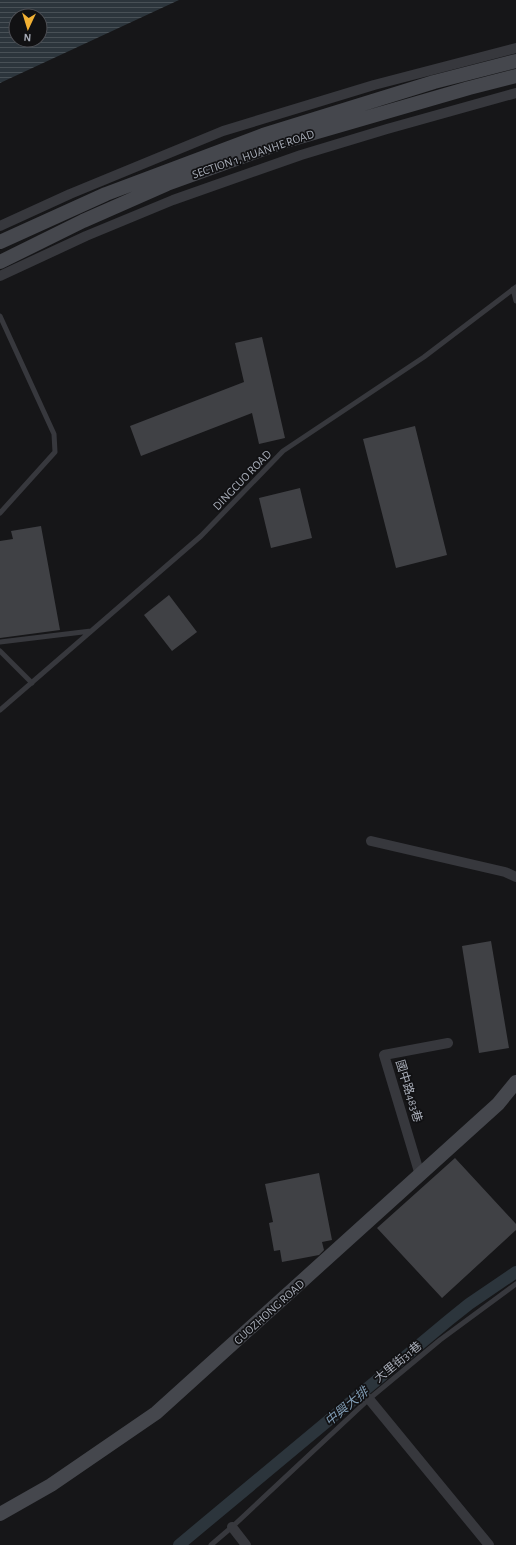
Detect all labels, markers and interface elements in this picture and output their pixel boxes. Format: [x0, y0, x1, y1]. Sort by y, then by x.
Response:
north arrow [8, 8, 48, 48]
text: N [23, 32, 32, 43]
street label: SECTION 1, HUANHE ROAD [190, 127, 316, 181]
street label: DINGCUO ROAD [211, 448, 274, 512]
street label: 國中路483巷 [394, 1058, 425, 1124]
street label: GUOZHONG ROAD [231, 1277, 307, 1347]
street label: 大里街31巷 [371, 1339, 424, 1385]
water label: 中興大排 [322, 1383, 373, 1429]

